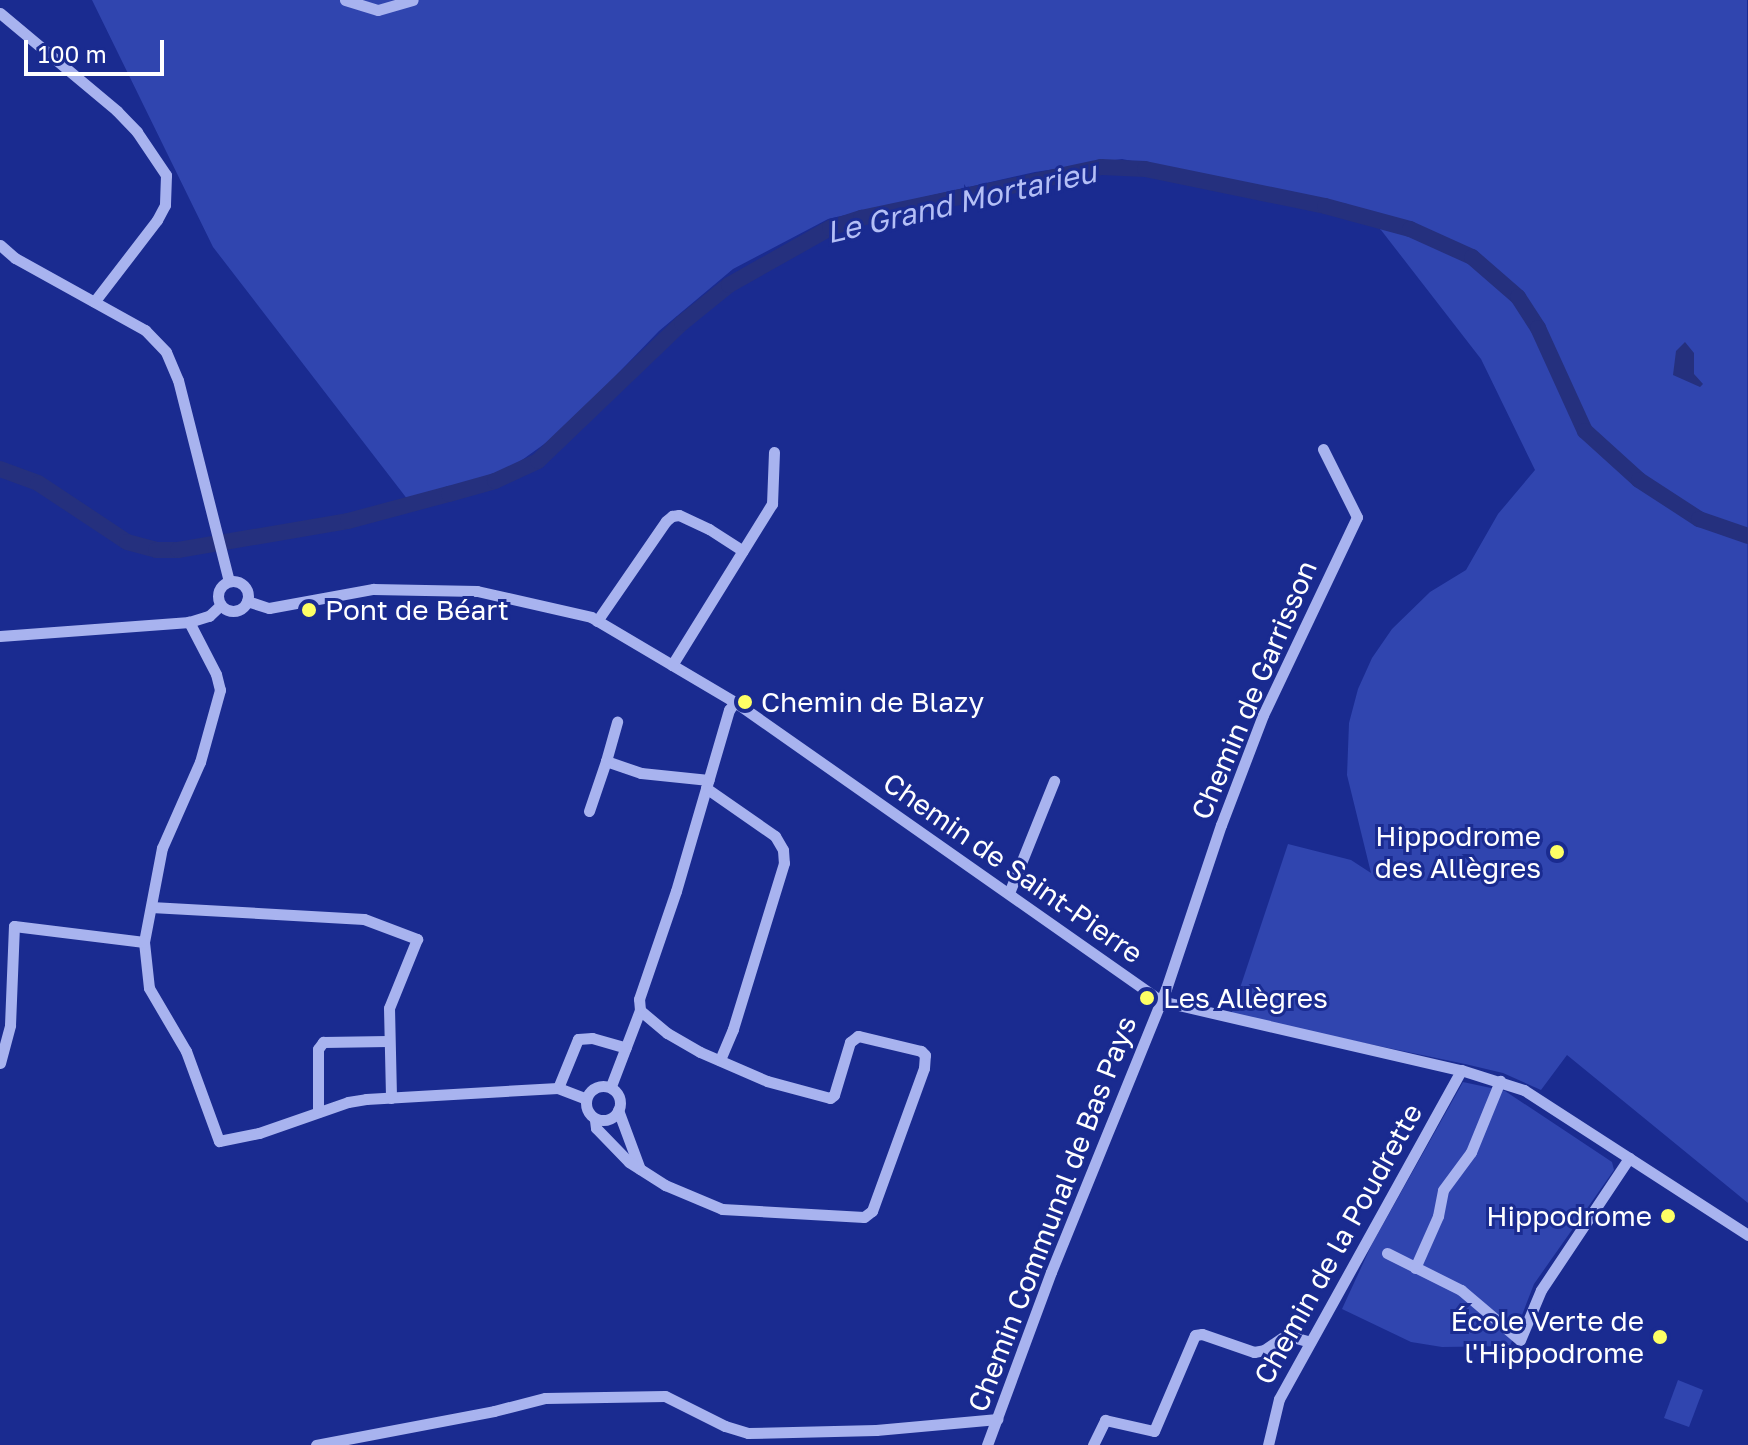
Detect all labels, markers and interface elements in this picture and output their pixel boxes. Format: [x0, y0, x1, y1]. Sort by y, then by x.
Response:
scale bar [28, 24, 168, 74]
text: 100 m [38, 39, 107, 68]
water label: Le Grand Mortarieu [823, 153, 1099, 251]
street label: Chemin de Garrisson [1184, 555, 1324, 825]
place label: Pont de Béart [325, 593, 509, 627]
marker: Pont de Béart [300, 601, 318, 619]
place label: Chemin de Blazy [761, 685, 984, 719]
marker: Chemin de Blazy [736, 693, 754, 711]
street label: Chemin de Saint-Pierre [877, 766, 1149, 970]
place label: Hippodrome des Allègres [1375, 819, 1541, 885]
marker: Hippodrome des Allègres [1548, 843, 1566, 861]
place label: Les Allègres [1163, 981, 1328, 1015]
marker: Les Allègres [1138, 989, 1156, 1007]
street label: Chemin Communal de Bas Pays [961, 1011, 1143, 1417]
street label: Chemin de la Poudrette [1247, 1098, 1429, 1390]
place label: Hippodrome [1486, 1199, 1652, 1233]
marker: Hippodrome [1659, 1207, 1677, 1225]
place label: École Verte de l'Hippodrome [1451, 1304, 1644, 1370]
marker: École Verte de l'Hippodrome [1651, 1328, 1669, 1346]

